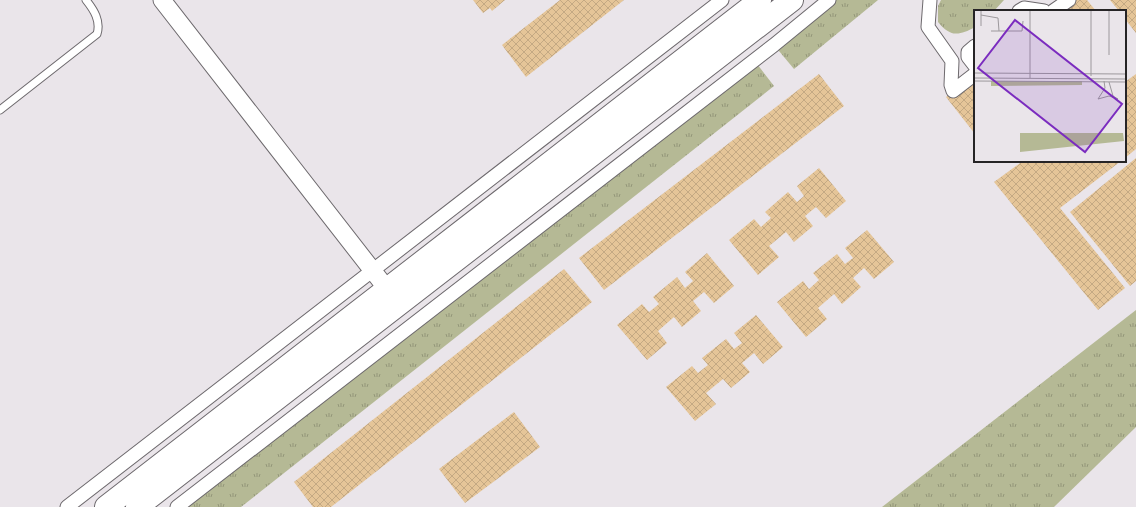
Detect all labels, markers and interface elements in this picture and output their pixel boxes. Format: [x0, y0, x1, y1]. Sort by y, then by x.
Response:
inset map [974, 10, 1126, 162]

